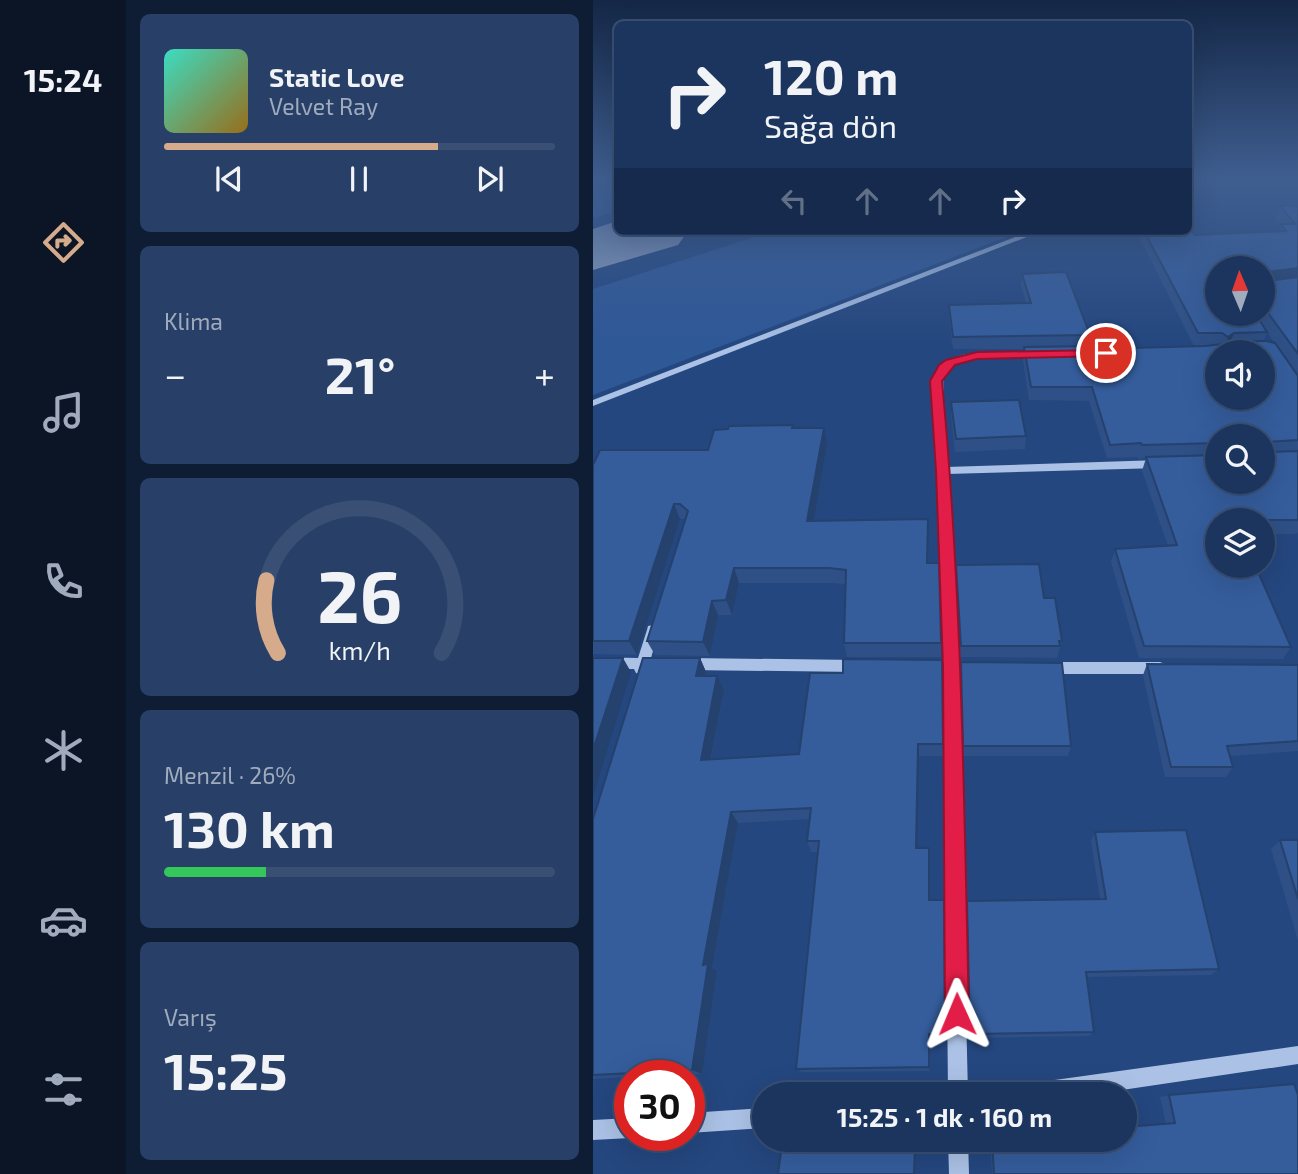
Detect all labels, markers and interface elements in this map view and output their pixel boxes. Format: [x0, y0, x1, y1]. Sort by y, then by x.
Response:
text: 120 m [764, 46, 898, 105]
icon: right [649, 49, 740, 140]
text: 15:24 [24, 60, 102, 98]
text: Static Love [269, 61, 405, 92]
text: Velvet Ray [269, 92, 378, 120]
text: Sağa dön [764, 106, 897, 144]
icon: previous [210, 160, 248, 198]
icon: pause [340, 160, 378, 198]
icon: next [471, 160, 509, 198]
icon: left [775, 182, 813, 220]
icon: ahead [848, 182, 886, 220]
icon: ahead [921, 182, 959, 220]
icon: right [994, 182, 1032, 220]
icon: directions [39, 218, 88, 267]
north arrow [1205, 256, 1275, 326]
map controls [1205, 256, 1275, 578]
text: Klima [164, 307, 223, 335]
pin [1076, 323, 1136, 383]
icon: arrive [1087, 334, 1125, 372]
button: sound [1205, 340, 1275, 410]
text: 21° [325, 342, 395, 404]
text: − [164, 351, 186, 397]
text: + [534, 351, 555, 397]
icon: music [39, 388, 88, 437]
button: search [1205, 424, 1275, 494]
button: layers [1205, 508, 1275, 578]
text: 26 [317, 550, 402, 638]
icon: phone [39, 557, 88, 606]
text: km/h [328, 635, 391, 665]
icon: climate [39, 726, 88, 775]
text: Menzil · 26% [164, 761, 296, 789]
text: 130 km [164, 796, 335, 858]
icon: car [39, 896, 88, 945]
position arrow [920, 977, 994, 1051]
text: Varış [164, 1003, 217, 1031]
text: 15:25 [164, 1038, 287, 1100]
speed limit sign: 30 [614, 1060, 705, 1151]
icon: filters [39, 1065, 88, 1114]
text: 15:25 · 1 dk · 160 m [837, 1101, 1052, 1132]

